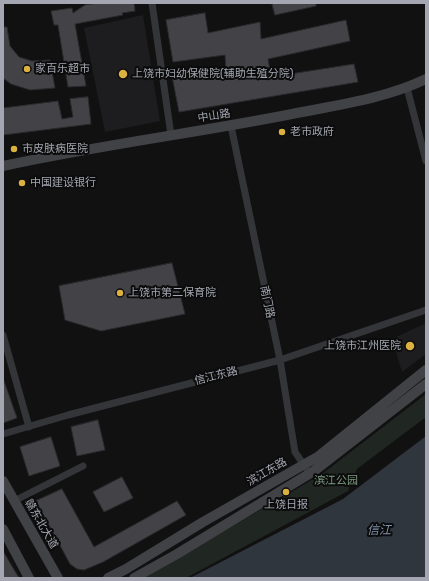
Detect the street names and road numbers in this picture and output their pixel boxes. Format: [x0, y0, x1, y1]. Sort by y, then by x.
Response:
street label: 中山路 [197, 107, 231, 125]
street label: 南门路 [257, 284, 277, 320]
street label: 信江东路 [193, 364, 239, 388]
street label: 滨江东路 [245, 455, 289, 489]
street label: 赣东北大道 [22, 497, 60, 551]

